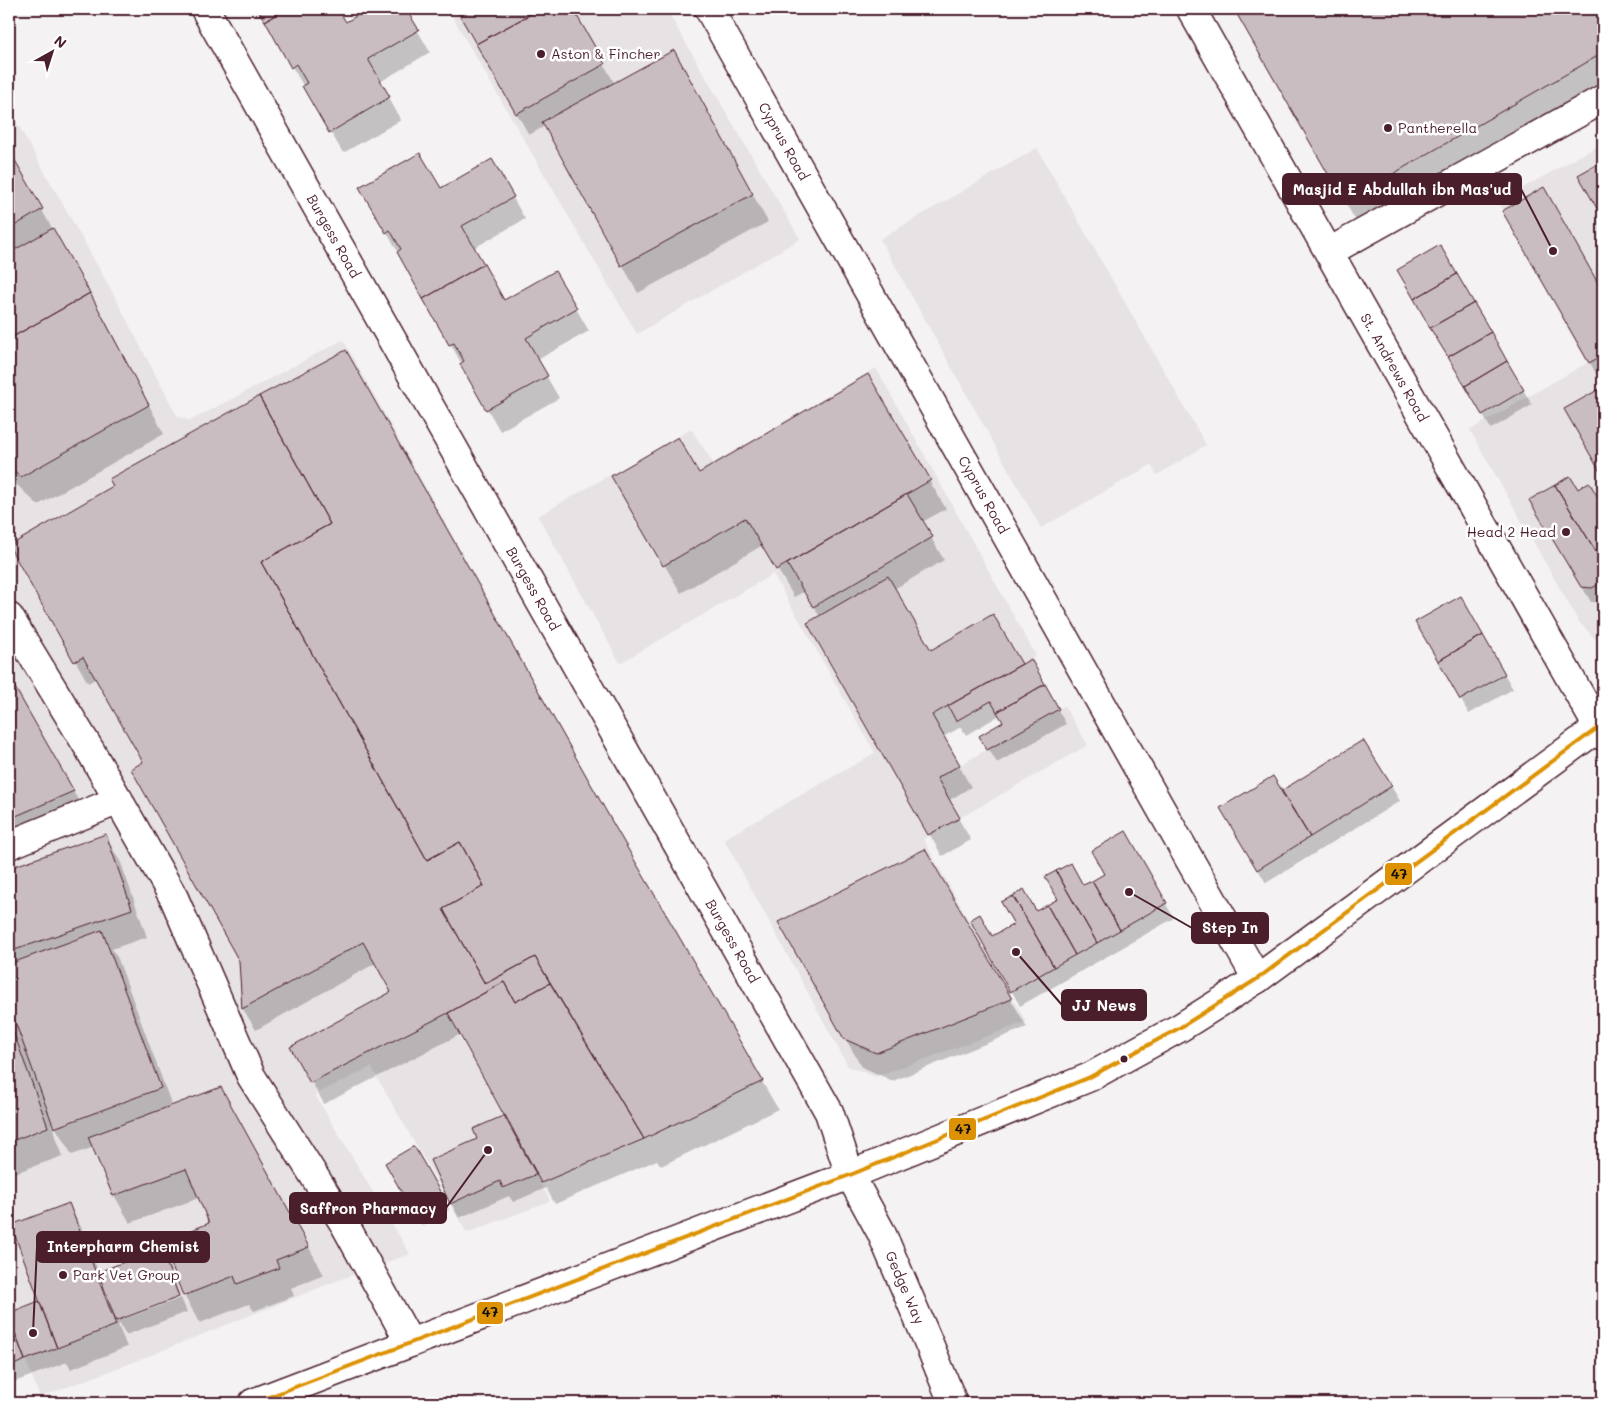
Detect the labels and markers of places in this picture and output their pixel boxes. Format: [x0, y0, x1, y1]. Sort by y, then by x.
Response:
place label: Aston & Fincher [551, 44, 660, 63]
marker: Aston & Fincher [535, 48, 547, 60]
place label: Pantherella [1398, 118, 1477, 137]
marker: Pantherella [1382, 122, 1394, 134]
callout: Masjid E Abdullah ibn Mas'ud [1283, 174, 1521, 204]
place label: Head 2 Head [1467, 522, 1556, 541]
marker: Head 2 Head [1560, 526, 1572, 538]
callout: Step In [1192, 913, 1268, 943]
callout: JJ News [1062, 990, 1146, 1020]
unlabelled marker [1119, 1054, 1129, 1064]
callout: Saffron Pharmacy [290, 1193, 446, 1223]
callout: Interpharm Chemist [37, 1232, 209, 1262]
place label: Park Vet Group [73, 1265, 180, 1284]
marker: Park Vet Group [57, 1269, 69, 1281]

